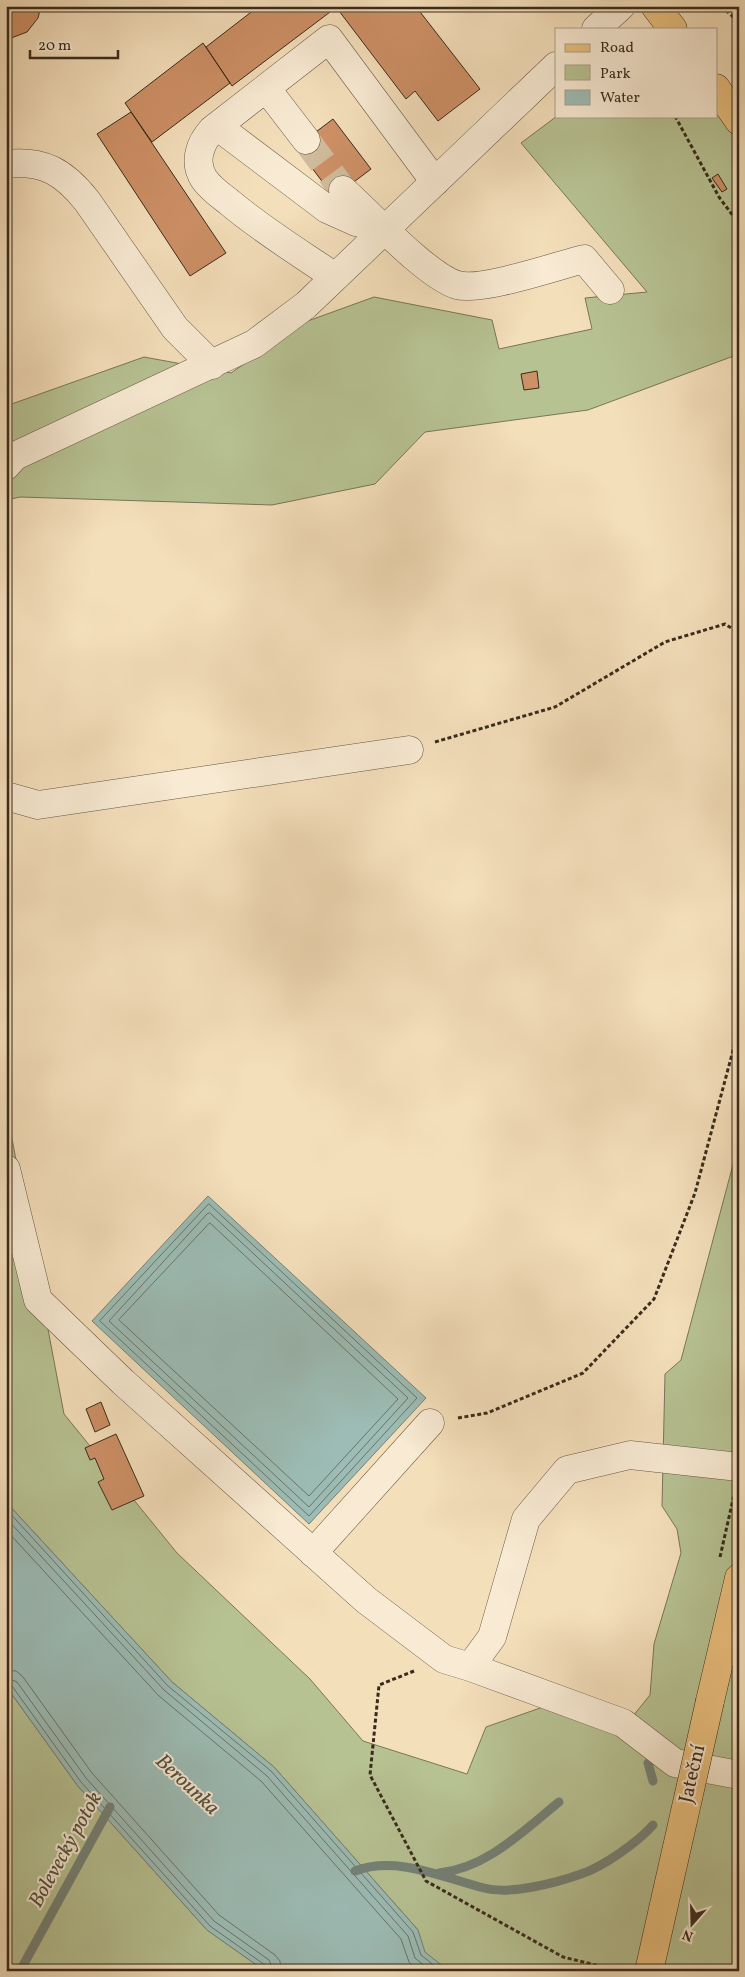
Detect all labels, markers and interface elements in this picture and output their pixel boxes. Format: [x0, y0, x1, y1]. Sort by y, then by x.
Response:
scale bar [30, 28, 118, 60]
legend [555, 28, 718, 118]
text: 20 m [38, 36, 71, 57]
text: Road [600, 38, 634, 59]
text: Park [600, 64, 631, 85]
text: Water [600, 88, 640, 109]
street label: Jateční [673, 1742, 713, 1806]
water label: Berounka [148, 1748, 226, 1822]
water label: Bolevecký potok [22, 1787, 110, 1913]
north arrow [668, 1900, 718, 1950]
text: N [680, 1924, 696, 1945]

